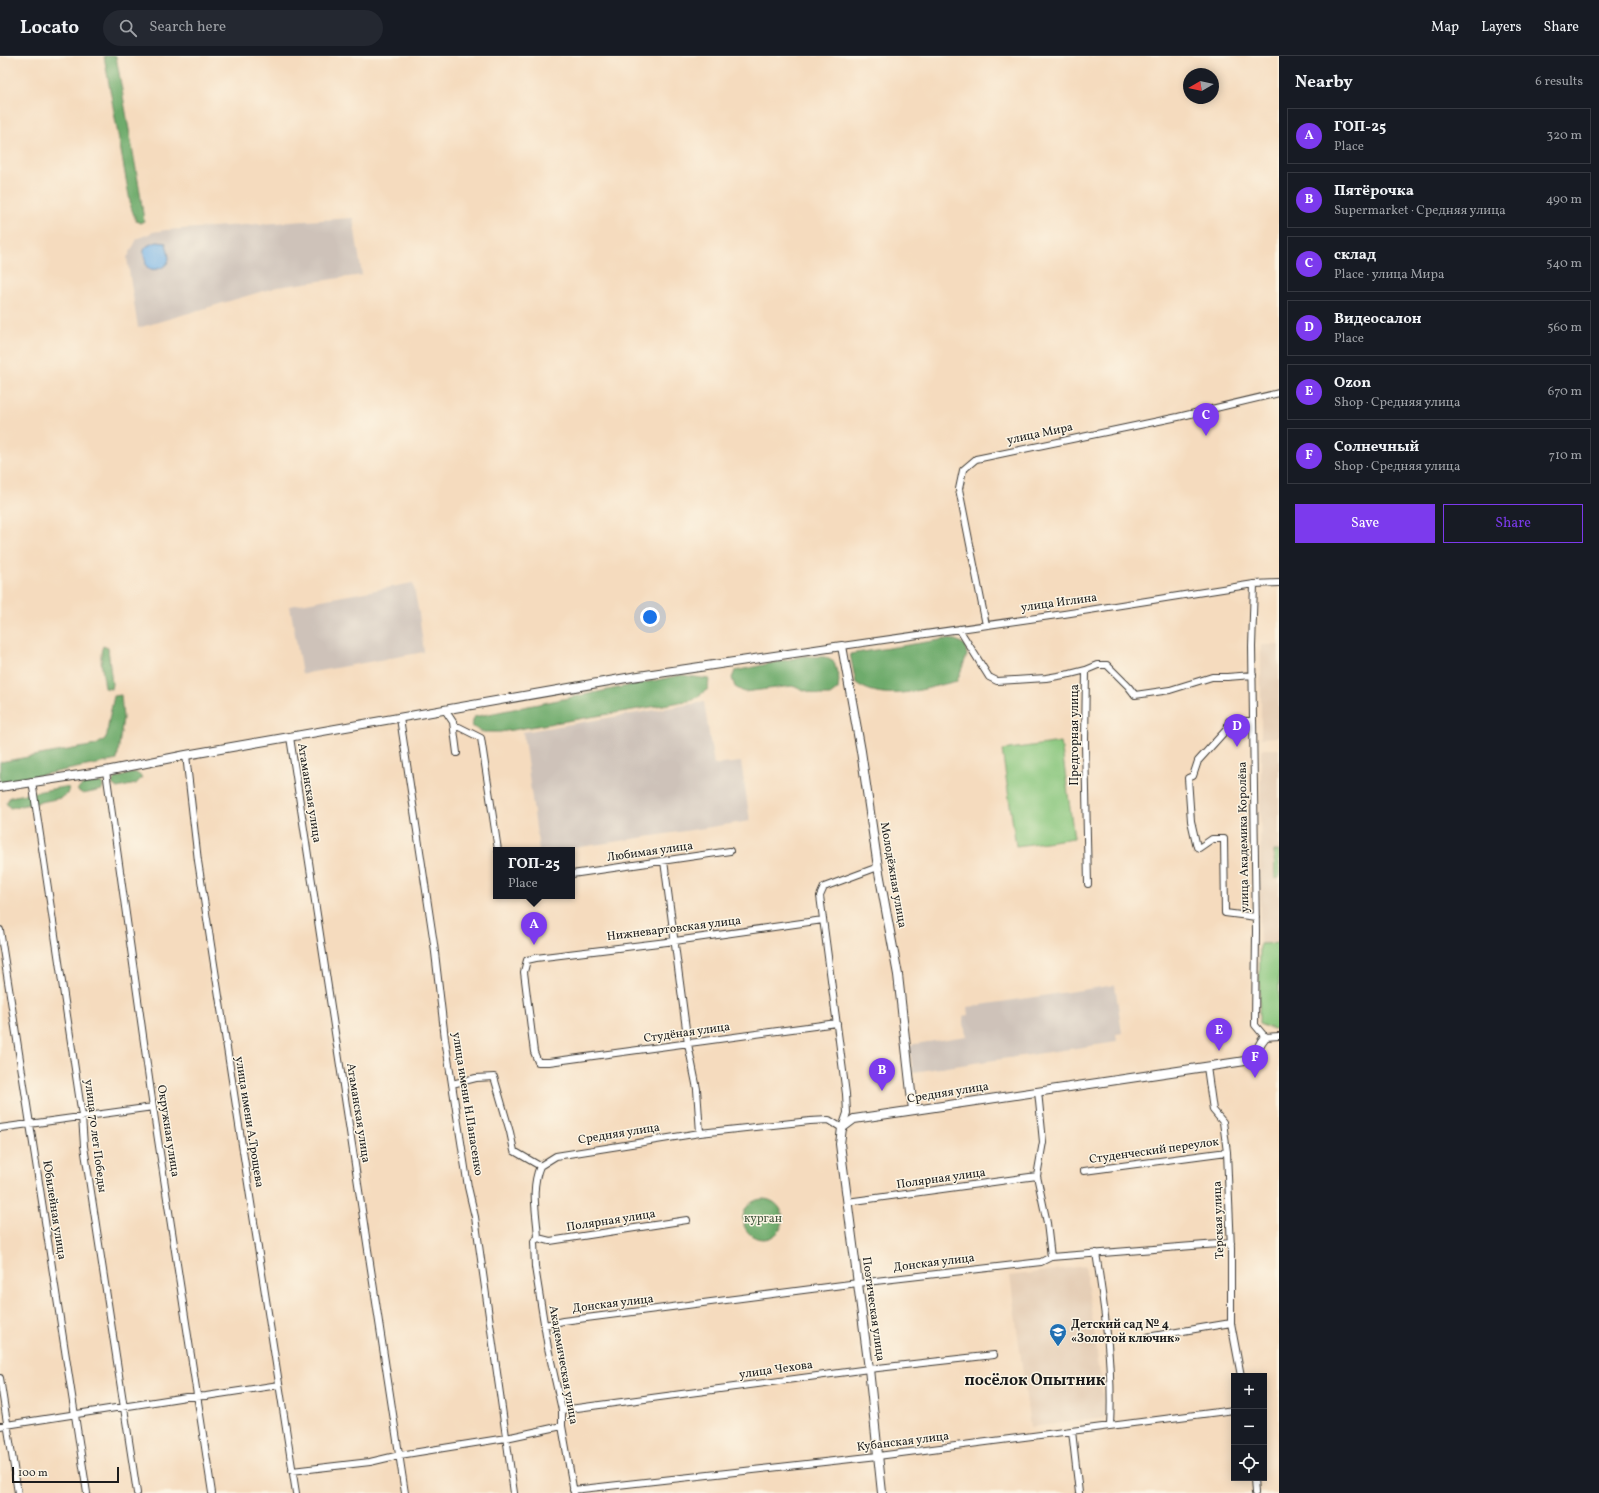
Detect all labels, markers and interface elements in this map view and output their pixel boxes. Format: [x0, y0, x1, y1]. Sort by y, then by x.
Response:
search box [103, 10, 383, 46]
text: Locato [20, 15, 79, 41]
icon: search [117, 17, 139, 39]
text: Search here [149, 17, 226, 38]
text: Map [1431, 18, 1459, 37]
text: Layers [1481, 18, 1521, 37]
text: Share [1543, 18, 1579, 37]
north arrow [1183, 68, 1219, 104]
text: Nearby [1295, 71, 1353, 94]
text: 6 results [1535, 73, 1583, 91]
text: ГОП-25 [1334, 117, 1386, 138]
text: A [1304, 127, 1314, 145]
text: 320 m [1547, 127, 1582, 145]
text: Place [1334, 138, 1364, 156]
text: Пятёрочка [1334, 181, 1414, 202]
text: B [1305, 191, 1313, 209]
text: 490 m [1546, 191, 1582, 209]
text: Supermarket · Средняя улица [1334, 202, 1506, 220]
text: склад [1334, 245, 1376, 266]
text: C [1305, 255, 1313, 273]
text: 540 m [1546, 255, 1582, 273]
text: Place · улица Мира [1334, 266, 1444, 284]
text: Видеосалон [1334, 309, 1421, 330]
text: D [1304, 319, 1314, 337]
text: 560 m [1547, 319, 1582, 337]
text: Place [1334, 330, 1364, 348]
text: Ozon [1334, 373, 1371, 394]
text: E [1305, 383, 1313, 401]
text: 670 m [1548, 383, 1582, 401]
text: Shop · Средняя улица [1334, 394, 1460, 412]
pin: C [1193, 403, 1219, 436]
street label: улица Мира [1005, 419, 1075, 449]
text: Солнечный [1334, 437, 1419, 458]
text: F [1305, 447, 1313, 465]
text: 710 m [1549, 447, 1582, 465]
text: Shop · Средняя улица [1334, 458, 1460, 476]
button: Save [1295, 504, 1435, 543]
button: Share [1443, 504, 1583, 543]
street label: улица Иглина [1020, 590, 1098, 616]
your location [640, 607, 660, 627]
street label: Предгорная улица [1067, 684, 1083, 786]
pin: D [1224, 714, 1250, 747]
street label: Атаманская улица [293, 742, 325, 844]
street label: улица Академика Королёва [1235, 761, 1253, 913]
street label: Молодёжная улица [876, 821, 910, 929]
street label: Любимая улица [606, 838, 694, 866]
popup [493, 847, 575, 899]
text: ГОП-25 [508, 854, 560, 875]
text: Place [508, 875, 538, 893]
pin: A [521, 912, 547, 945]
street label: Нижневартовская улица [606, 913, 742, 945]
pin: E [1206, 1018, 1232, 1051]
street label: Студёная улица [643, 1019, 731, 1047]
street label: улица имени Н.Панасенко [448, 1031, 486, 1177]
pin: F [1242, 1045, 1268, 1078]
street label: улица имени А.Трощева [231, 1055, 267, 1189]
pin: B [869, 1058, 895, 1091]
street label: Атаманская улица [342, 1062, 374, 1164]
street label: улица 70 лет Победы [80, 1078, 110, 1194]
street label: Средняя улица [906, 1079, 990, 1107]
street label: Окружная улица [153, 1084, 183, 1178]
street label: Средняя улица [577, 1120, 661, 1148]
street label: Студенческий переулок [1088, 1134, 1220, 1168]
street label: Юбилейная улица [38, 1159, 70, 1261]
street label: Полярная улица [895, 1165, 987, 1193]
street label: Терская улица [1210, 1181, 1228, 1259]
street label: Полярная улица [565, 1206, 657, 1236]
park label: курган [744, 1211, 782, 1227]
street label: Донская улица [892, 1250, 976, 1276]
street label: Поэтическая улица [858, 1256, 888, 1362]
street label: Донская улица [571, 1291, 655, 1317]
street label: Академическая улица [545, 1304, 581, 1426]
place label: Детский сад № 4 «Золотой ключик» [1071, 1317, 1180, 1347]
school or university icon: Детский сад № 4 «Золотой ключик» [1048, 1322, 1068, 1347]
street label: улица Чехова [738, 1357, 814, 1383]
district label: посёлок Опытник [965, 1370, 1106, 1392]
map controls [1231, 1373, 1267, 1481]
button: + [1231, 1373, 1267, 1409]
button: − [1231, 1409, 1267, 1445]
street label: Кубанская улица [856, 1428, 950, 1456]
button: locate [1231, 1445, 1267, 1481]
scale bar [12, 1465, 119, 1484]
text: 100 m [18, 1466, 48, 1481]

